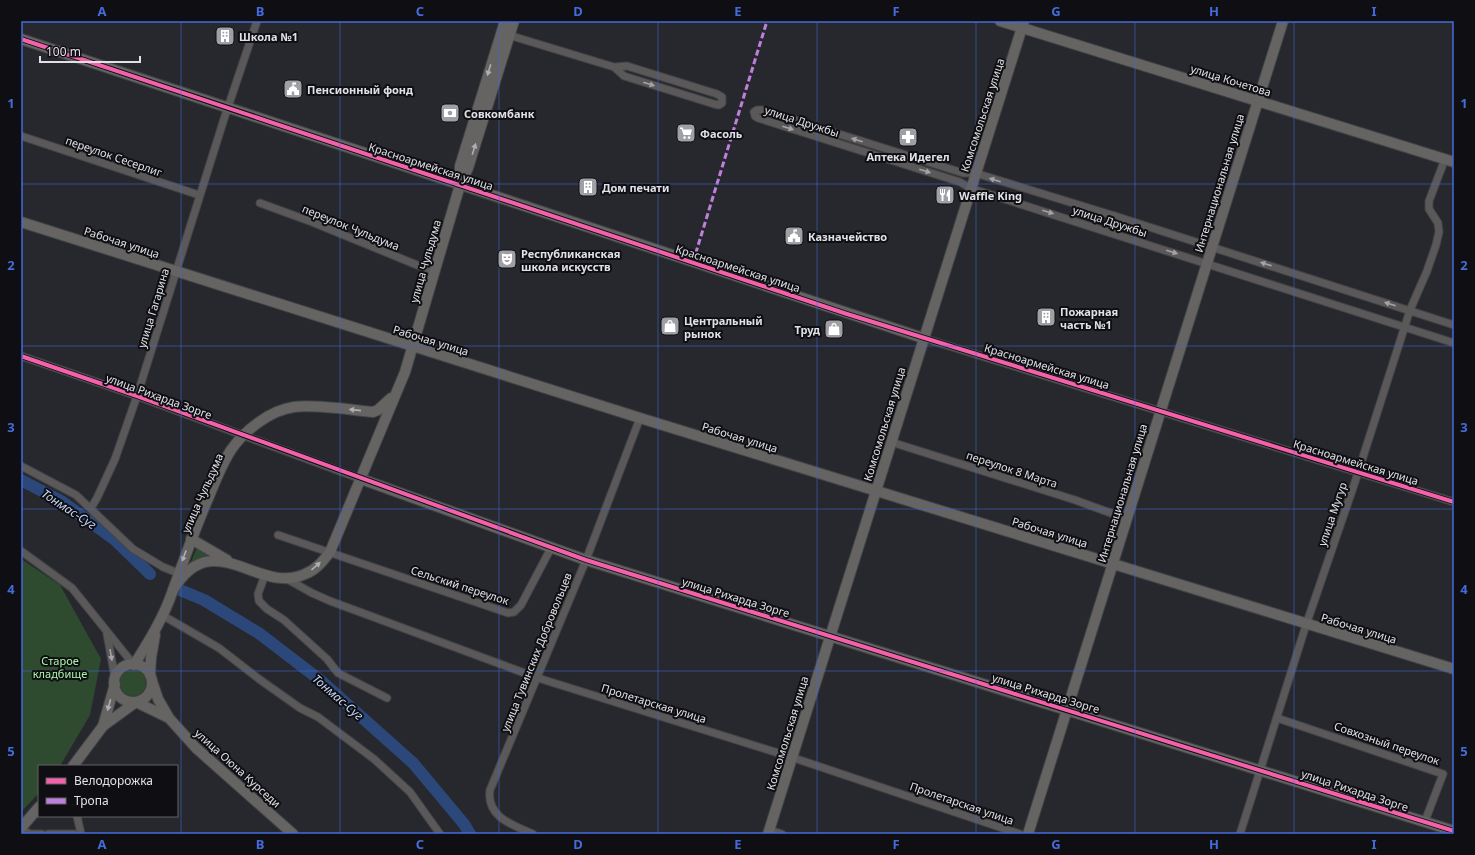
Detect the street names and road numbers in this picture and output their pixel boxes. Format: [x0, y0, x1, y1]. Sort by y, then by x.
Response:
street label: Комсомольская улица [957, 56, 1007, 174]
street label: улица Кочетова [1189, 61, 1273, 99]
street label: улица Дружбы [763, 102, 841, 140]
street label: Интернациональная улица [1191, 112, 1247, 254]
street label: переулок Сесерлиг [64, 132, 164, 180]
street label: Красноармейская улица [367, 139, 495, 193]
street label: переулок Чульдума [300, 201, 402, 253]
street label: улица Дружбы [1071, 202, 1149, 240]
street label: улица Чульдума [406, 218, 444, 304]
street label: Рабочая улица [82, 223, 162, 261]
street label: Красноармейская улица [674, 241, 802, 295]
street label: улица Гагарина [134, 266, 172, 350]
street label: Рабочая улица [391, 321, 471, 359]
street label: Красноармейская улица [983, 340, 1111, 392]
street label: Комсомольская улица [860, 365, 908, 483]
street label: улица Рихарда Зорге [104, 370, 214, 422]
street label: Рабочая улица [700, 418, 780, 456]
street label: Интернациональная улица [1094, 422, 1150, 564]
street label: Красноармейская улица [1292, 436, 1420, 488]
street label: переулок 8 Марта [965, 447, 1059, 491]
street label: улица Чульдума [178, 451, 226, 535]
street label: улица Мугур [1314, 480, 1350, 548]
street label: Рабочая улица [1010, 513, 1090, 551]
street label: Сельский переулок [409, 562, 511, 608]
street label: улица Тувинских Добровольцев [497, 570, 575, 734]
street label: улица Рихарда Зорге [680, 574, 792, 620]
street label: Рабочая улица [1319, 609, 1399, 647]
street label: улица Рихарда Зорге [990, 670, 1102, 716]
street label: Комсомольская улица [763, 674, 811, 792]
street label: Пролетарская улица [600, 680, 708, 726]
street label: Совхозный переулок [1332, 718, 1442, 768]
street label: улица Оюна Курседи [192, 725, 284, 811]
street label: улица Рихарда Зорге [1300, 766, 1410, 814]
street label: Пролетарская улица [908, 778, 1016, 828]

